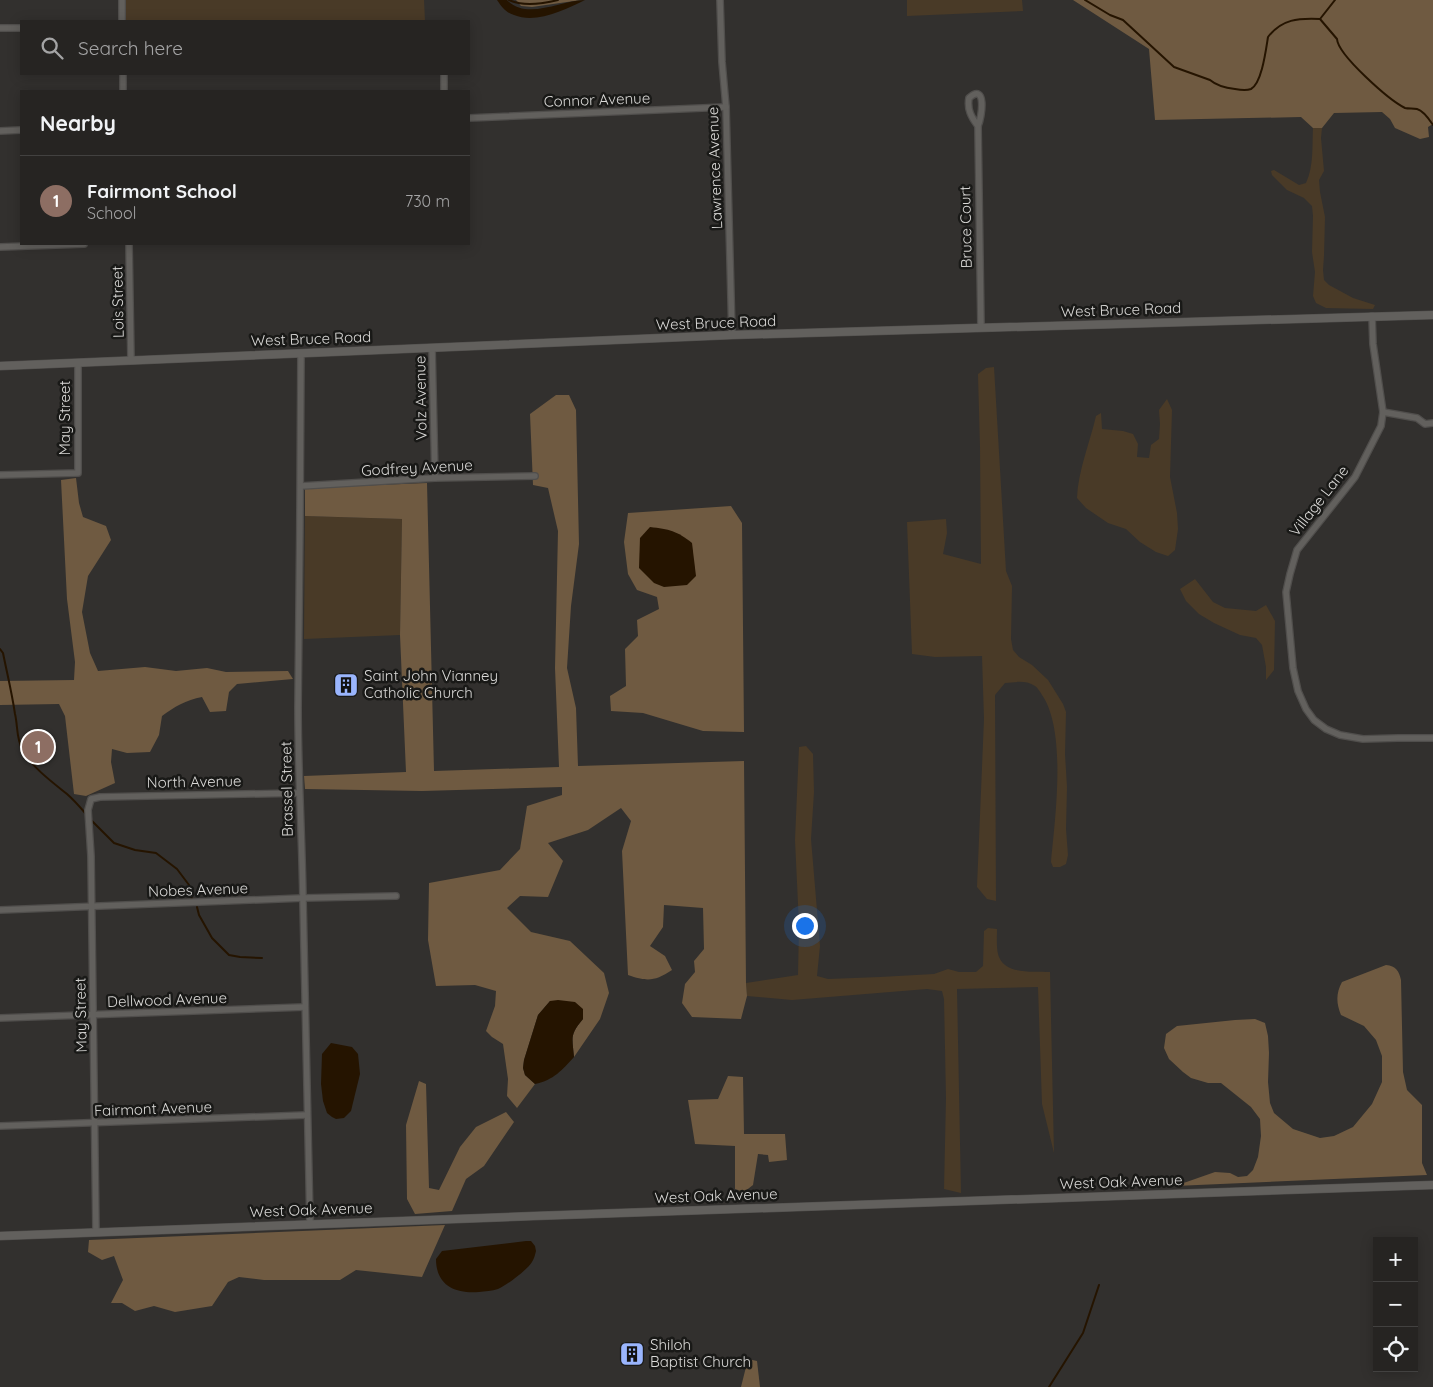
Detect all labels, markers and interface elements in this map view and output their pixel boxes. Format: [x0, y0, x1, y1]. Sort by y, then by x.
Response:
search box [20, 20, 470, 75]
icon: search [38, 34, 66, 62]
text: Search here [78, 36, 183, 60]
street label: Connor Avenue [543, 88, 651, 111]
street label: Lawrence Avenue [703, 106, 726, 230]
text: Nearby [40, 110, 116, 136]
text: Fairmont School [87, 179, 237, 203]
street label: Bruce Court [955, 186, 976, 269]
text: 1 [53, 191, 59, 211]
text: 730 m [405, 191, 450, 211]
text: School [87, 203, 136, 223]
street label: Lois Street [107, 266, 128, 338]
street label: West Bruce Road [1060, 298, 1182, 321]
street label: West Bruce Road [655, 311, 777, 334]
street label: West Bruce Road [250, 327, 372, 350]
street label: Volz Avenue [410, 355, 431, 441]
street label: May Street [55, 380, 74, 456]
street label: Godfrey Avenue [361, 455, 473, 480]
street label: Village Lane [1285, 461, 1352, 540]
place label: Saint John Vianney Catholic Church [364, 666, 498, 702]
building icon: Saint John Vianney Catholic Church [333, 672, 359, 698]
pin: 1 [22, 728, 54, 766]
street label: Brassel Street [276, 741, 297, 837]
street label: North Avenue [146, 771, 242, 792]
street label: Nobes Avenue [148, 878, 248, 901]
your location [792, 913, 818, 939]
street label: May Street [70, 977, 91, 1053]
street label: Dellwood Avenue [107, 988, 227, 1011]
street label: Fairmont Avenue [94, 1097, 212, 1120]
street label: West Oak Avenue [1059, 1170, 1183, 1193]
street label: West Oak Avenue [654, 1184, 778, 1207]
street label: West Oak Avenue [249, 1198, 373, 1221]
map controls [1373, 1237, 1418, 1372]
button: + [1373, 1237, 1418, 1282]
button: − [1373, 1282, 1418, 1327]
button: locate [1373, 1327, 1418, 1372]
place label: Shiloh Baptist Church [650, 1335, 751, 1371]
building icon: Shiloh Baptist Church [619, 1341, 645, 1367]

